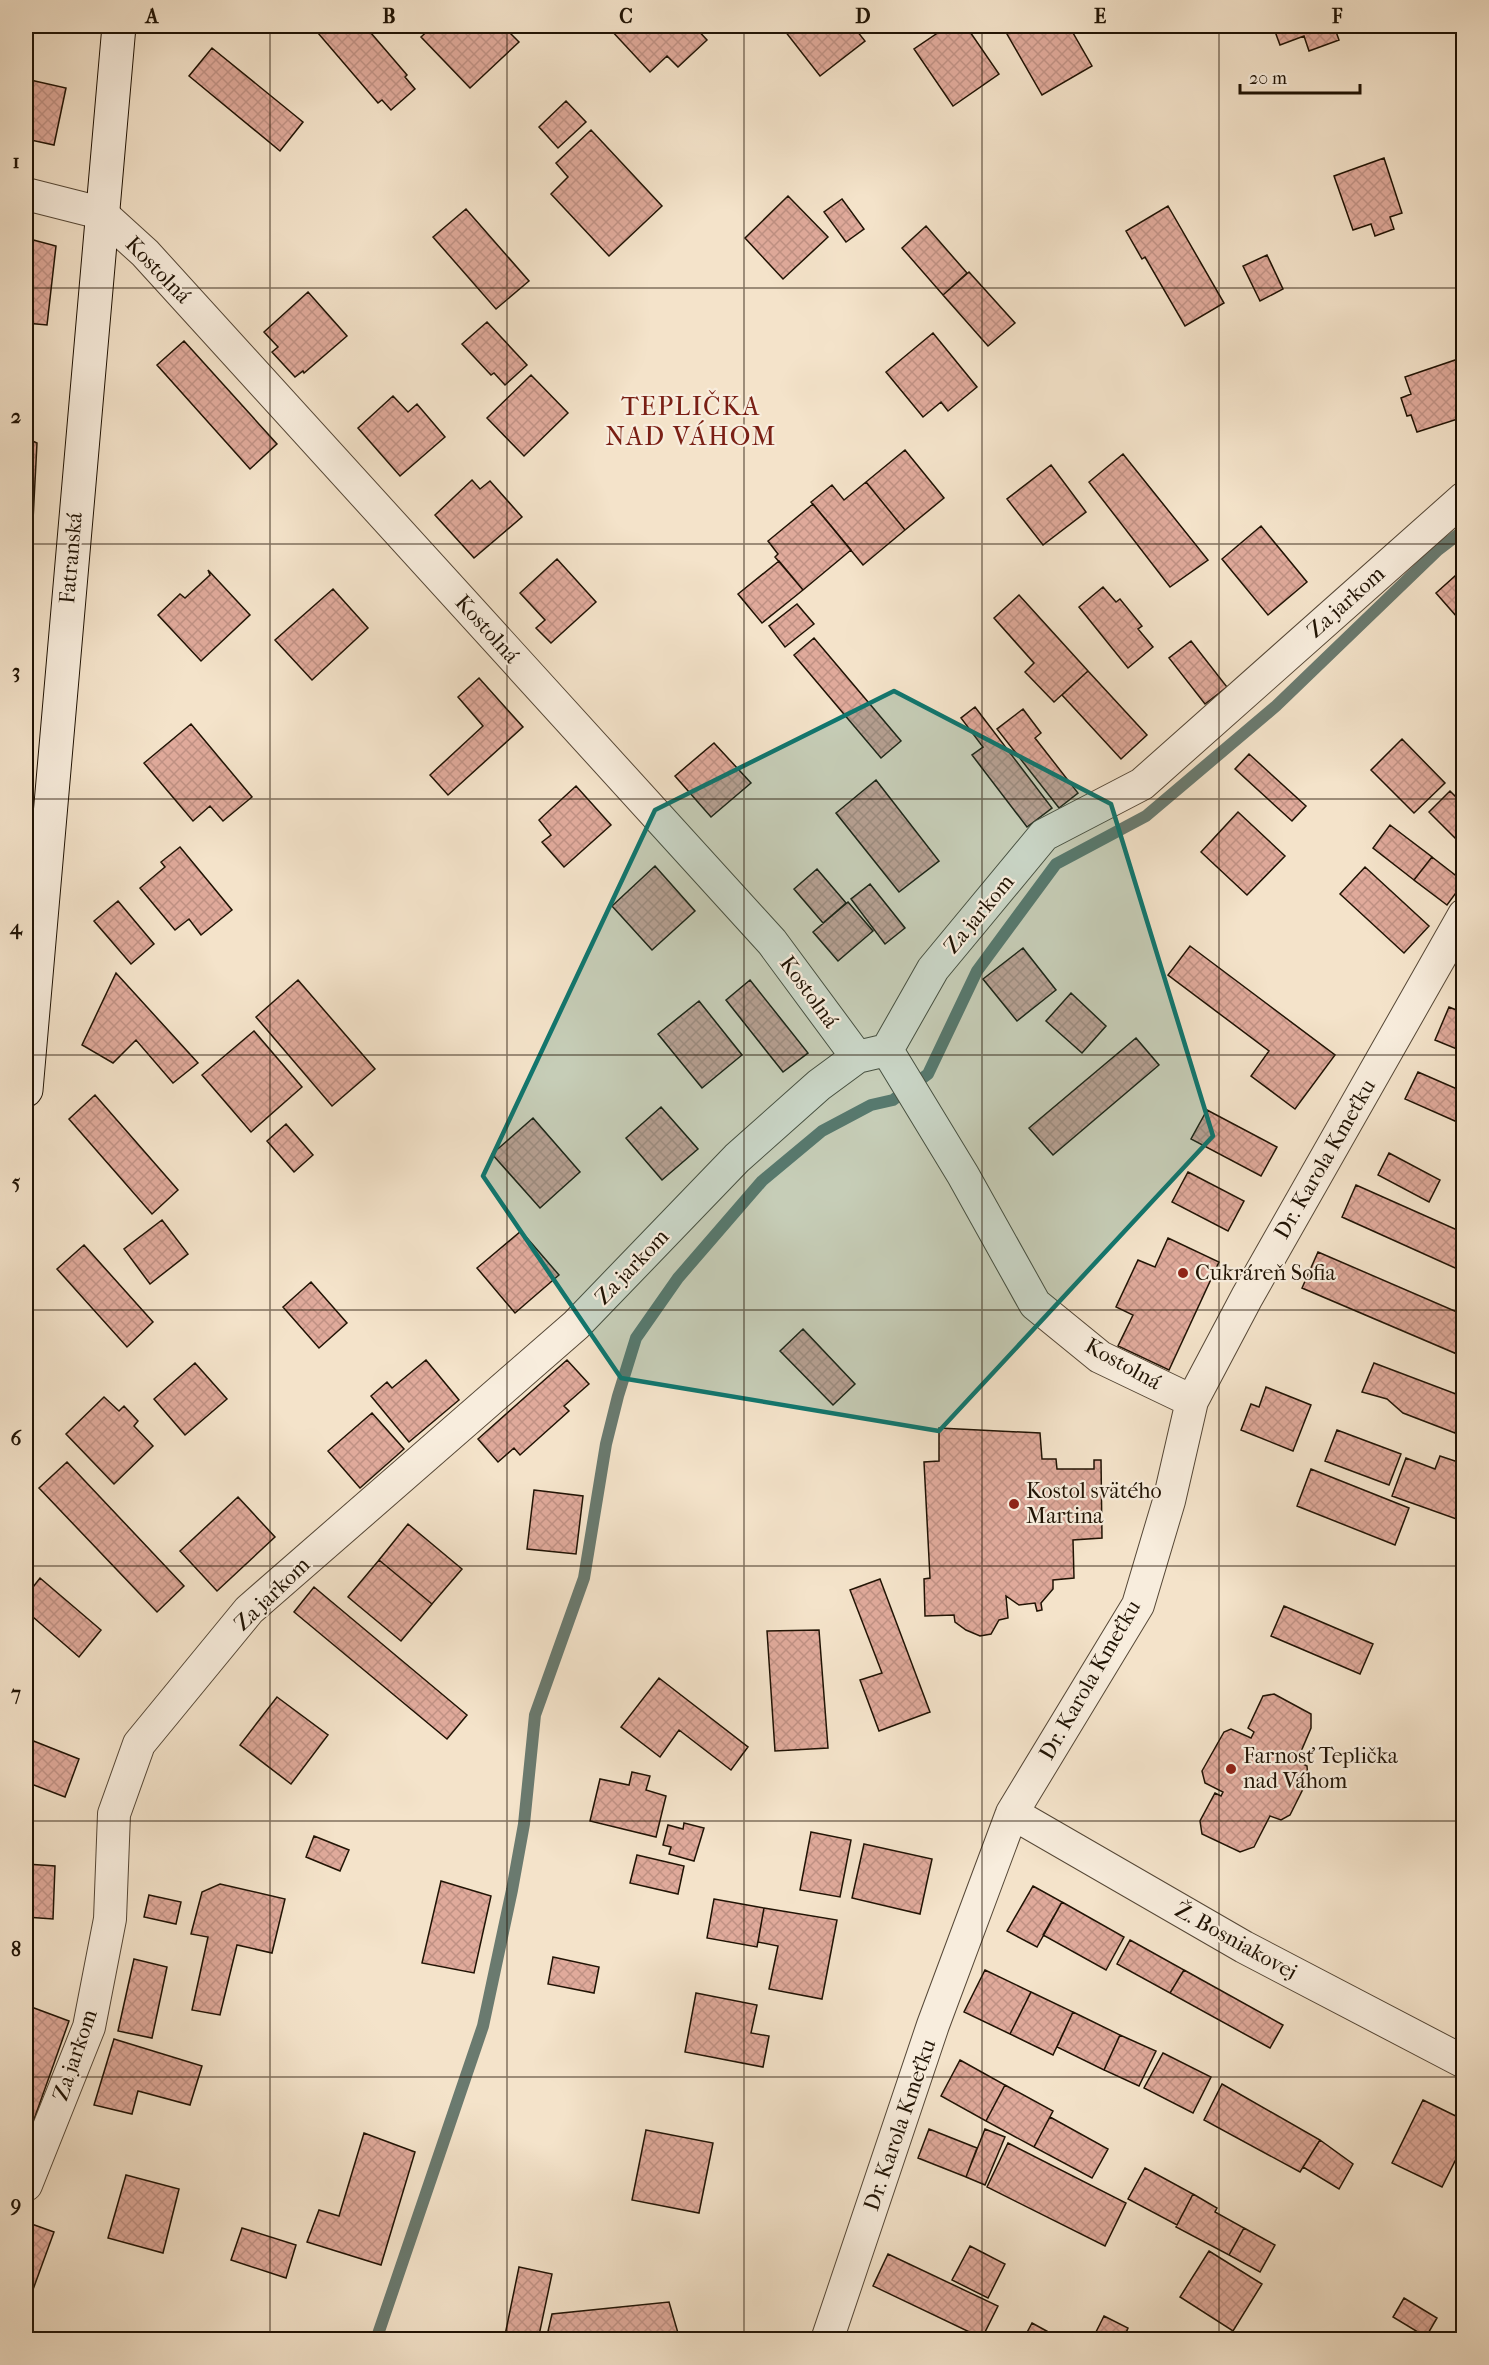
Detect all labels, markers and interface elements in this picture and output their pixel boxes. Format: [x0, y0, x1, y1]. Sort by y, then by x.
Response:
text: A [144, 5, 160, 28]
text: B [382, 5, 396, 28]
text: C [619, 5, 633, 28]
text: D [855, 5, 871, 28]
text: E [1094, 5, 1106, 28]
text: F [1331, 5, 1343, 28]
scale bar [1240, 57, 1360, 95]
text: 20 m [1249, 68, 1287, 89]
text: 1 [12, 150, 20, 173]
street label: Kostolná [120, 231, 197, 309]
district label: TEPLIČKA NAD VÁHOM [605, 389, 777, 452]
text: 2 [11, 405, 21, 428]
street label: Fatranská [54, 510, 88, 605]
street label: Za jarkom [1302, 560, 1391, 643]
street label: Kostolná [450, 590, 525, 669]
text: 3 [12, 660, 20, 683]
street label: Za jarkom [938, 869, 1020, 959]
text: 4 [9, 916, 23, 940]
street label: Kostolná [774, 951, 844, 1034]
street label: Dr. Karola Kmeťku [1269, 1074, 1382, 1243]
text: 5 [12, 1171, 21, 1194]
street label: Za jarkom [590, 1223, 675, 1310]
place label: Cukráreň Sofia [1195, 1260, 1337, 1286]
marker: Cukráreň Sofia [1176, 1266, 1190, 1280]
street label: Kostolná [1081, 1333, 1166, 1396]
text: 6 [11, 1427, 23, 1450]
place label: Kostol svätého Martina [1026, 1478, 1162, 1529]
marker: Kostol svätého Martina [1007, 1497, 1021, 1511]
street label: Za jarkom [229, 1551, 316, 1636]
street label: Dr. Karola Kmeťku [1034, 1595, 1147, 1764]
text: 7 [10, 1682, 21, 1705]
place label: Farnosť Teplička nad Váhom [1243, 1743, 1399, 1794]
marker: Farnosť Teplička nad Váhom [1224, 1762, 1238, 1776]
street label: Ž. Bosniakovej [1170, 1896, 1302, 1985]
text: 8 [11, 1938, 21, 1961]
street label: Za jarkom [47, 2005, 103, 2104]
street label: Dr. Karola Kmeťku [858, 2035, 942, 2214]
text: 9 [10, 2193, 21, 2216]

